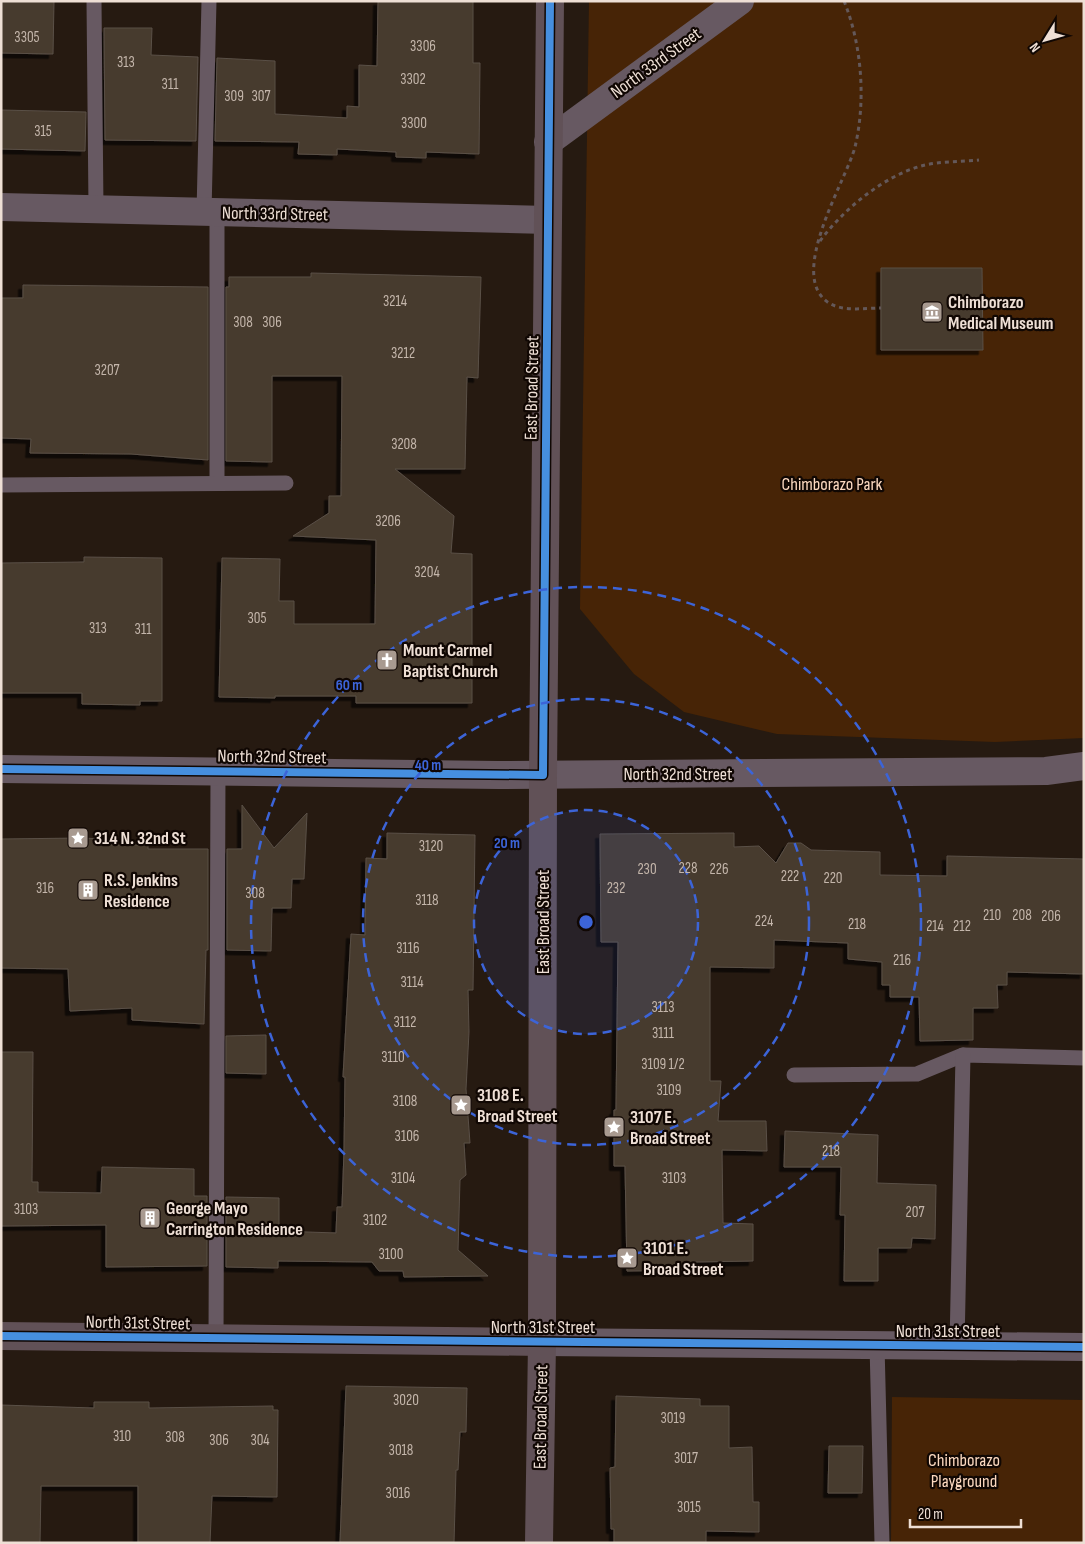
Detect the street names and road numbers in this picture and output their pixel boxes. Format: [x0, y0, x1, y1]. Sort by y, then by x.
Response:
street label: North 33rd Street [607, 23, 706, 103]
street label: North 33rd Street [222, 203, 329, 225]
street label: East Broad Street [521, 335, 543, 440]
street label: North 32nd Street [217, 746, 327, 768]
street label: North 32nd Street [623, 764, 733, 785]
street label: East Broad Street [533, 869, 554, 974]
street label: North 31st Street [85, 1312, 191, 1334]
street label: North 31st Street [491, 1317, 596, 1338]
street label: North 31st Street [896, 1321, 1001, 1342]
street label: East Broad Street [530, 1364, 552, 1469]

